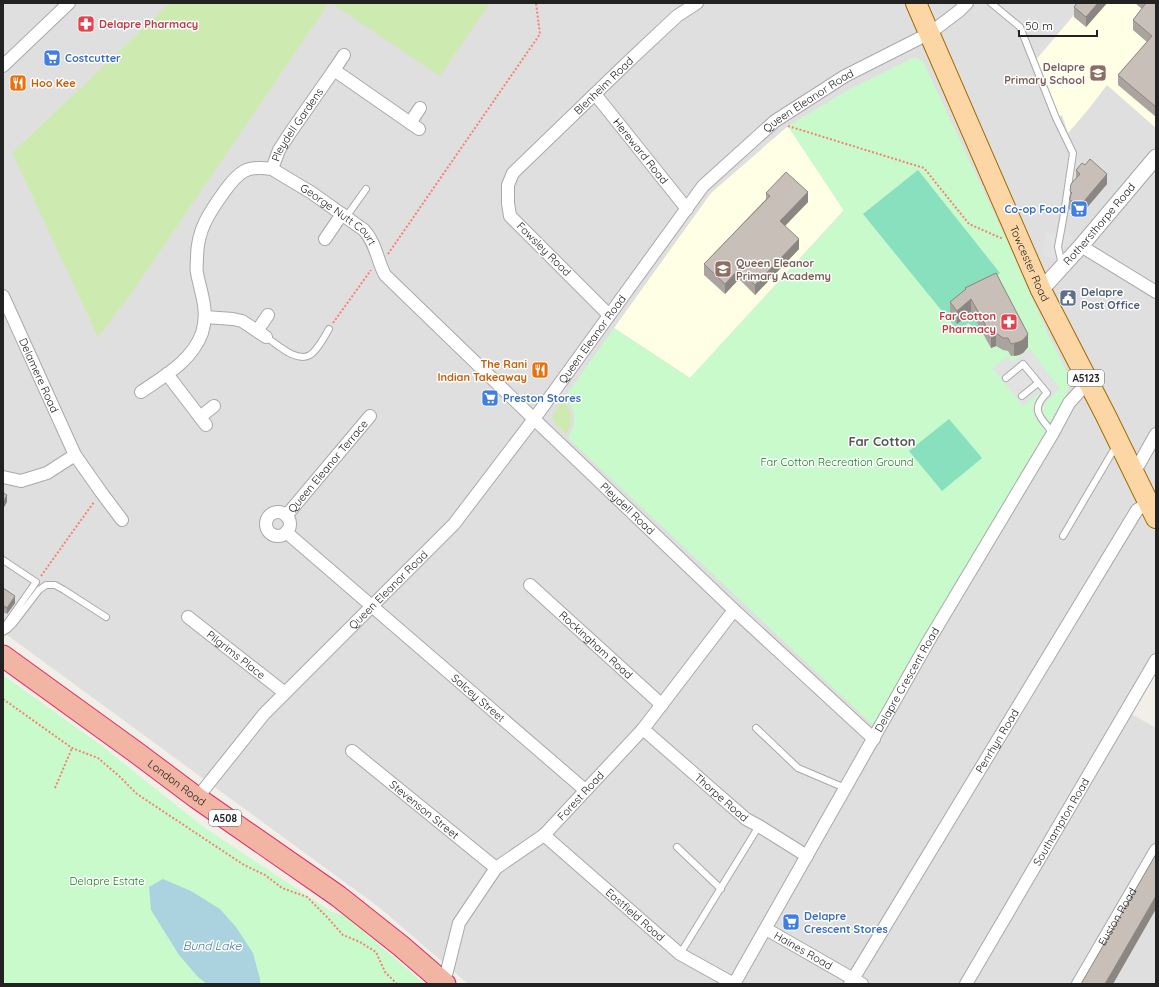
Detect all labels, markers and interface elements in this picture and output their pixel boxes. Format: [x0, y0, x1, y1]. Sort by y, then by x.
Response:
scale bar [1019, 12, 1097, 38]
pharmacy icon: Delapre Pharmacy [76, 14, 96, 34]
place label: Delapre Pharmacy [99, 17, 198, 31]
text: 50 m [1025, 18, 1053, 33]
supermarket icon: Costcutter [42, 48, 62, 68]
place label: Costcutter [65, 51, 121, 65]
street label: Blenheim Road [571, 54, 636, 117]
place label: Delapre Primary School [1004, 60, 1085, 87]
school or university icon: Delapre Primary School [1088, 63, 1108, 83]
street label: Queen Eleanor Road [760, 66, 856, 136]
restaurant icon: Hoo Kee [8, 73, 28, 93]
place label: Hoo Kee [31, 76, 76, 90]
street label: Pleydell Gardens [268, 85, 326, 163]
street label: Hereward Road [610, 115, 671, 187]
street label: Rothersthorpe Road [1060, 180, 1138, 268]
street label: George Nutt Court [298, 181, 380, 248]
supermarket icon: Co-op Food [1069, 199, 1089, 219]
place label: Co-op Food [1004, 202, 1066, 216]
street label: Fawsley Road [514, 219, 574, 279]
street label: Towcester Road [1007, 223, 1053, 304]
place label: Queen Eleanor Primary Academy [736, 256, 831, 283]
school or university icon: Queen Eleanor Primary Academy [713, 259, 733, 279]
place label: Delapre Post Office [1081, 285, 1141, 312]
public building icon: Delapre Post Office [1058, 288, 1078, 308]
street label: Queen Eleanor Road [555, 292, 629, 386]
place label: Far Cotton Pharmacy [939, 309, 996, 336]
pharmacy icon: Far Cotton Pharmacy [999, 312, 1019, 332]
street label: Delamere Road [16, 336, 62, 415]
place label: The Rani Indian Takeaway [437, 357, 527, 384]
restaurant icon: The Rani Indian Takeaway [530, 360, 550, 380]
road number: A5123 [1068, 370, 1104, 386]
supermarket icon: Preston Stores [480, 388, 500, 408]
place label: Preston Stores [503, 391, 581, 405]
street label: Queen Eleanor Terrace [285, 417, 371, 516]
district label: Far Cotton [848, 433, 916, 449]
park label: Far Cotton Recreation Ground [761, 455, 913, 469]
street label: Pleydell Road [598, 479, 658, 537]
street label: Queen Eleanor Road [346, 548, 430, 632]
street label: Rockingham Road [556, 608, 636, 682]
street label: Delapre Crescent Road [871, 625, 942, 734]
street label: Pilgrims Place [204, 627, 268, 682]
street label: Salcey Street [449, 671, 508, 725]
street label: Penrhyn Road [972, 706, 1022, 776]
street label: London Road [145, 756, 208, 809]
street label: Forest Road [554, 768, 607, 823]
street label: Thorpe Road [691, 770, 751, 825]
street label: Southampton Road [1030, 775, 1092, 868]
street label: Stevenson Street [387, 777, 462, 842]
road number: A508 [209, 810, 241, 826]
park label: Delapre Estate [70, 874, 144, 888]
street label: Eastfield Road [603, 885, 667, 944]
street label: Euston Road [1095, 885, 1140, 948]
place label: Delapre Crescent Stores [804, 909, 888, 936]
supermarket icon: Delapre Crescent Stores [781, 912, 801, 932]
street label: Haines Road [772, 928, 835, 973]
water label: Bund Lake [183, 938, 243, 953]

